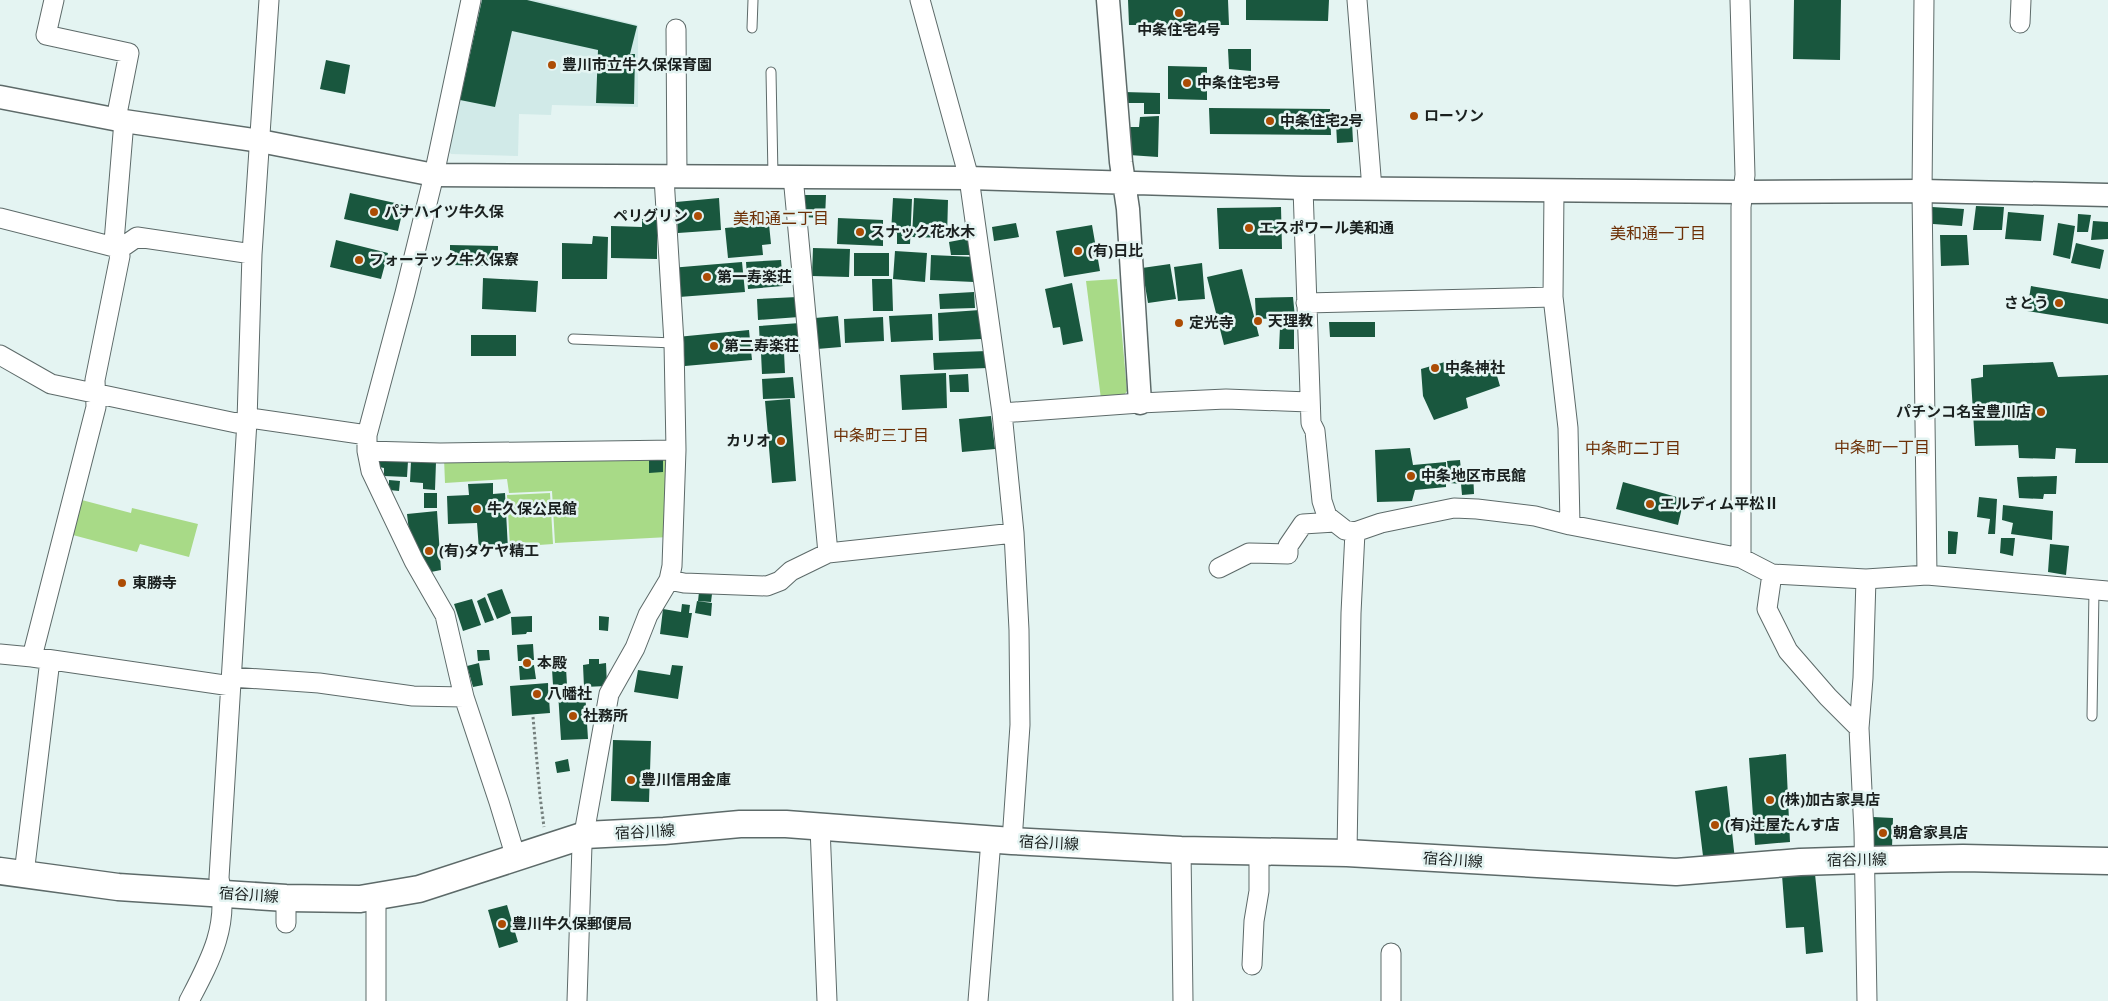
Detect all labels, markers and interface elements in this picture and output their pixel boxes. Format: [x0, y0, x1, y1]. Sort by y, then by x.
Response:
marker: 中条住宅4号 [1173, 7, 1185, 19]
place label: 中条住宅4号 [1137, 19, 1221, 39]
place label: 豊川市立牛久保保育園 [562, 54, 712, 74]
marker: 豊川市立牛久保保育園 [546, 59, 558, 71]
place label: 中条住宅3号 [1197, 72, 1281, 92]
marker: 中条住宅3号 [1181, 77, 1193, 89]
place label: ローソン [1424, 105, 1484, 125]
place label: 中条住宅2号 [1280, 110, 1364, 130]
marker: ローソン [1408, 110, 1420, 122]
marker: 中条住宅2号 [1264, 115, 1276, 127]
place label: パナハイツ牛久保 [384, 201, 505, 221]
place label: ペリグリン [613, 205, 688, 225]
marker: パナハイツ牛久保 [368, 206, 380, 218]
district label: 美和通二丁目 [733, 207, 829, 229]
marker: ペリグリン [692, 210, 704, 222]
place label: エスポワール美和通 [1259, 217, 1394, 237]
place label: スナック花水木 [870, 221, 975, 241]
marker: エスポワール美和通 [1243, 222, 1255, 234]
district label: 美和通一丁目 [1610, 222, 1706, 244]
marker: スナック花水木 [854, 226, 866, 238]
place label: (有)日比 [1088, 240, 1143, 260]
marker: (有)日比 [1072, 245, 1084, 257]
place label: フォーテック牛久保寮 [369, 249, 519, 269]
marker: フォーテック牛久保寮 [353, 254, 365, 266]
place label: 第一寿楽荘 [717, 266, 792, 286]
marker: 第一寿楽荘 [701, 271, 713, 283]
place label: さとう [2004, 292, 2049, 312]
marker: さとう [2053, 297, 2065, 309]
place label: 天理教 [1268, 310, 1313, 330]
place label: 定光寺 [1189, 312, 1234, 332]
marker: 天理教 [1252, 315, 1264, 327]
marker: 定光寺 [1173, 317, 1185, 329]
place label: 第二寿楽荘 [724, 335, 799, 355]
marker: 第二寿楽荘 [708, 340, 720, 352]
place label: 中条神社 [1445, 357, 1505, 377]
marker: 中条神社 [1429, 362, 1441, 374]
place label: パチンコ名宝豊川店 [1896, 401, 2031, 421]
marker: パチンコ名宝豊川店 [2035, 406, 2047, 418]
district label: 中条町三丁目 [833, 424, 929, 446]
place label: カリオ [726, 430, 771, 450]
marker: カリオ [775, 435, 787, 447]
district label: 中条町一丁目 [1834, 436, 1930, 458]
district label: 中条町二丁目 [1585, 437, 1681, 459]
place label: 中条地区市民館 [1421, 465, 1526, 485]
marker: 中条地区市民館 [1405, 470, 1417, 482]
place label: エルディム平松Ⅱ [1660, 493, 1779, 513]
place label: 牛久保公民館 [487, 498, 577, 518]
marker: エルディム平松Ⅱ [1644, 498, 1656, 510]
marker: 牛久保公民館 [471, 503, 483, 515]
place label: (有)タケヤ精工 [439, 540, 539, 560]
marker: (有)タケヤ精工 [423, 545, 435, 557]
place label: 東勝寺 [132, 572, 177, 592]
marker: 東勝寺 [116, 577, 128, 589]
place label: 本殿 [537, 652, 567, 672]
marker: 本殿 [521, 657, 533, 669]
place label: 八幡社 [547, 683, 592, 703]
marker: 八幡社 [531, 688, 543, 700]
place label: 社務所 [583, 705, 628, 725]
marker: 社務所 [567, 710, 579, 722]
place label: 豊川信用金庫 [641, 769, 731, 789]
marker: 豊川信用金庫 [625, 774, 637, 786]
place label: (株)加古家具店 [1780, 789, 1880, 809]
marker: (株)加古家具店 [1764, 794, 1776, 806]
place label: (有)辻屋たんす店 [1725, 814, 1840, 834]
street label: 宿谷川線 [614, 819, 675, 843]
marker: (有)辻屋たんす店 [1709, 819, 1721, 831]
place label: 朝倉家具店 [1893, 822, 1968, 842]
marker: 朝倉家具店 [1877, 827, 1889, 839]
street label: 宿谷川線 [1019, 830, 1080, 854]
street label: 宿谷川線 [1422, 847, 1484, 871]
street label: 宿谷川線 [1827, 848, 1887, 870]
street label: 宿谷川線 [218, 882, 280, 906]
place label: 豊川牛久保郵便局 [512, 913, 632, 933]
marker: 豊川牛久保郵便局 [496, 918, 508, 930]

